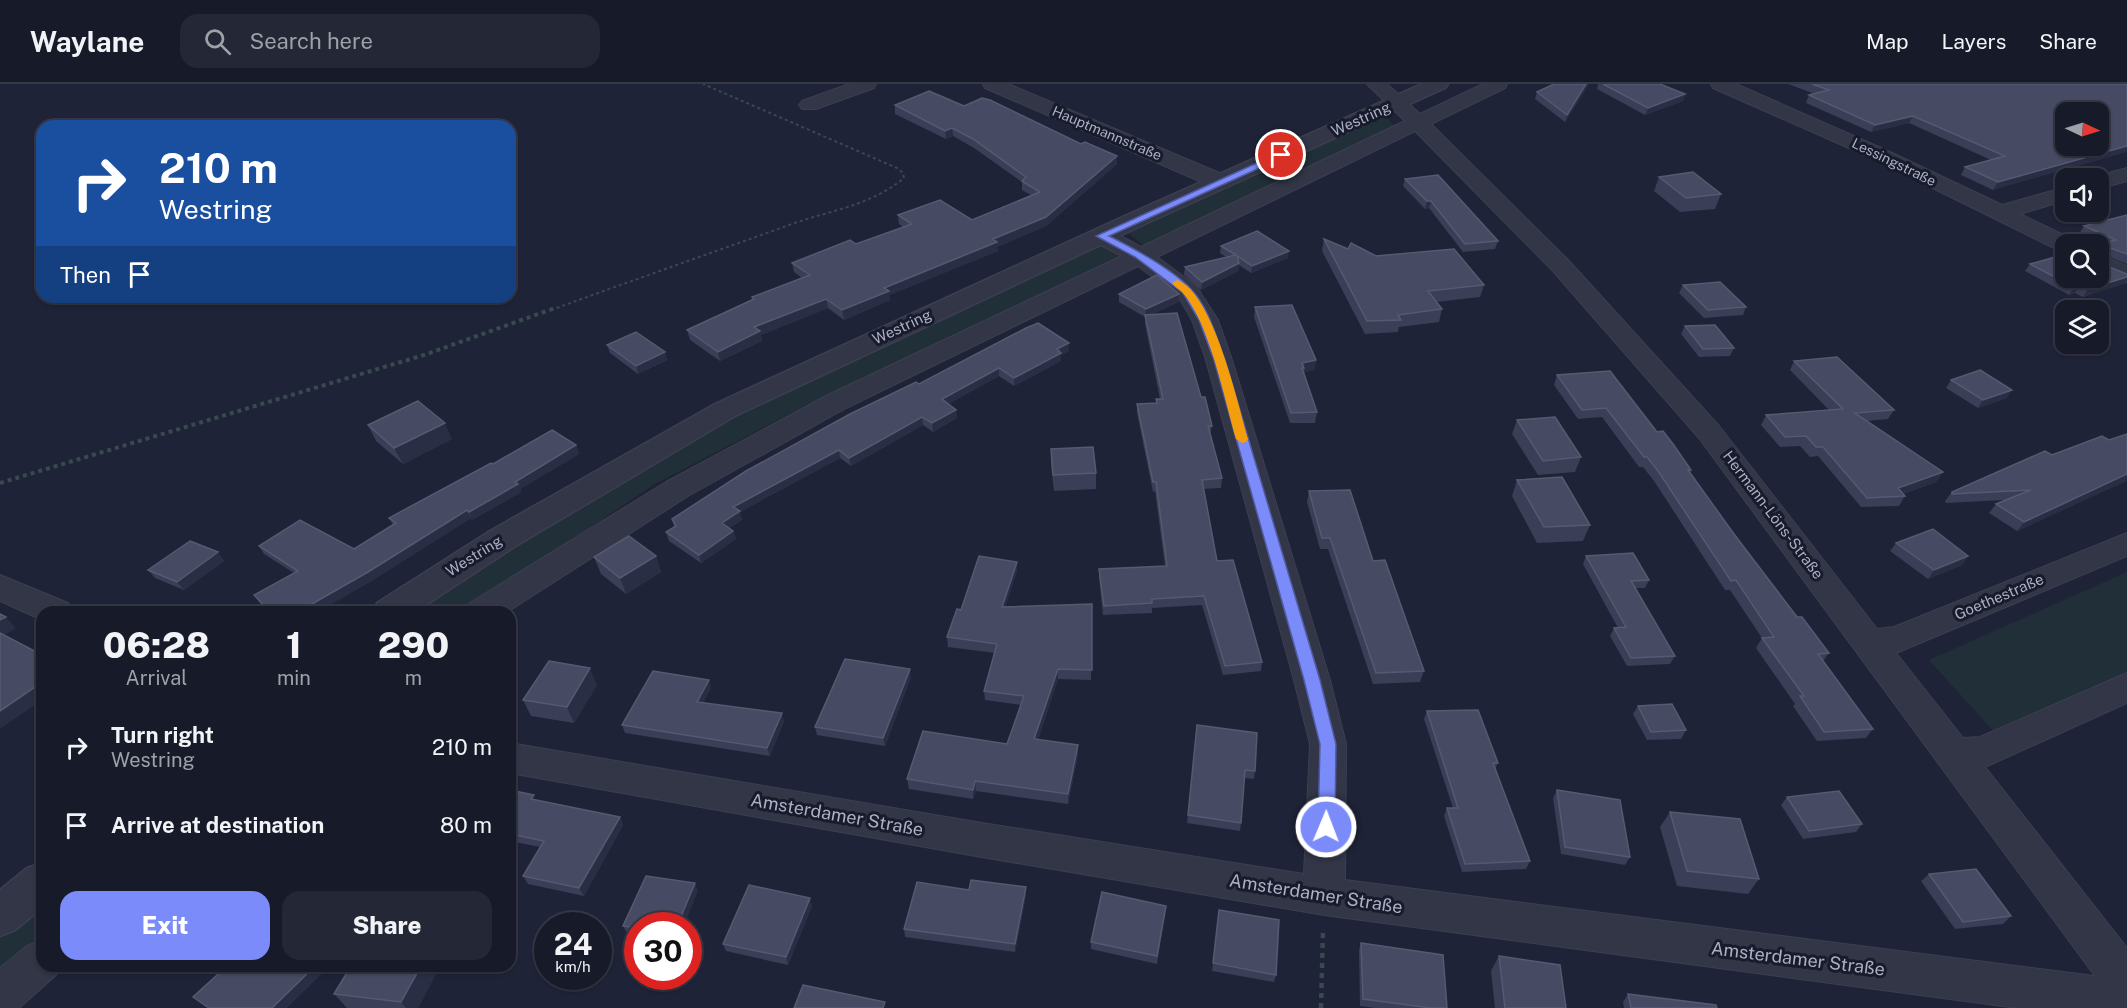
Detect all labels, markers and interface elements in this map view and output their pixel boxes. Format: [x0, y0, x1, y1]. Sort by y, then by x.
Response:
search box [180, 14, 600, 68]
text: Waylane [30, 25, 144, 58]
icon: search [201, 25, 234, 58]
text: Search here [249, 28, 373, 54]
text: Map [1866, 29, 1909, 54]
text: Layers [1942, 29, 2006, 54]
text: Share [2039, 29, 2097, 54]
street label: Westring [1329, 98, 1393, 139]
north arrow [2055, 102, 2109, 156]
map controls [2055, 102, 2109, 354]
street label: Hauptmannstraße [1050, 103, 1164, 163]
pin [1255, 129, 1306, 180]
street label: Lessingstraße [1849, 135, 1939, 189]
icon: arrive [1264, 138, 1297, 171]
text: 210 m [159, 143, 278, 192]
icon: right [60, 144, 138, 222]
button: sound [2055, 168, 2109, 222]
text: Westring [159, 193, 272, 225]
button: search [2055, 234, 2109, 288]
icon: arrive [123, 258, 156, 291]
text: Then [60, 262, 111, 288]
button: layers [2055, 300, 2109, 354]
street label: Westring [870, 306, 934, 348]
street label: Hermann-Löns-Straße [1720, 447, 1827, 582]
street label: Westring [443, 532, 505, 579]
street label: Goethestraße [1952, 570, 2046, 623]
text: 06:28 [103, 624, 210, 666]
text: 1 [286, 624, 302, 666]
text: 290 [378, 624, 449, 666]
text: Arrival [126, 666, 187, 690]
text: min [277, 666, 311, 690]
text: m [405, 666, 422, 690]
text: Turn right [111, 722, 214, 748]
icon: right [60, 731, 93, 764]
text: 210 m [432, 734, 492, 760]
text: Westring [111, 748, 195, 772]
street label: Amsterdamer Straße [749, 789, 925, 840]
position arrow [1294, 795, 1358, 859]
icon: arrive [60, 809, 93, 842]
text: Arrive at destination [111, 812, 324, 838]
text: 80 m [440, 812, 492, 838]
street label: Amsterdamer Straße [1228, 869, 1404, 918]
button: Exit [60, 891, 270, 960]
button: Share [282, 891, 492, 960]
speed limit sign: 30 [624, 912, 702, 990]
text: 24 [554, 926, 592, 962]
street label: Amsterdamer Straße [1710, 937, 1886, 980]
text: km/h [555, 958, 591, 975]

